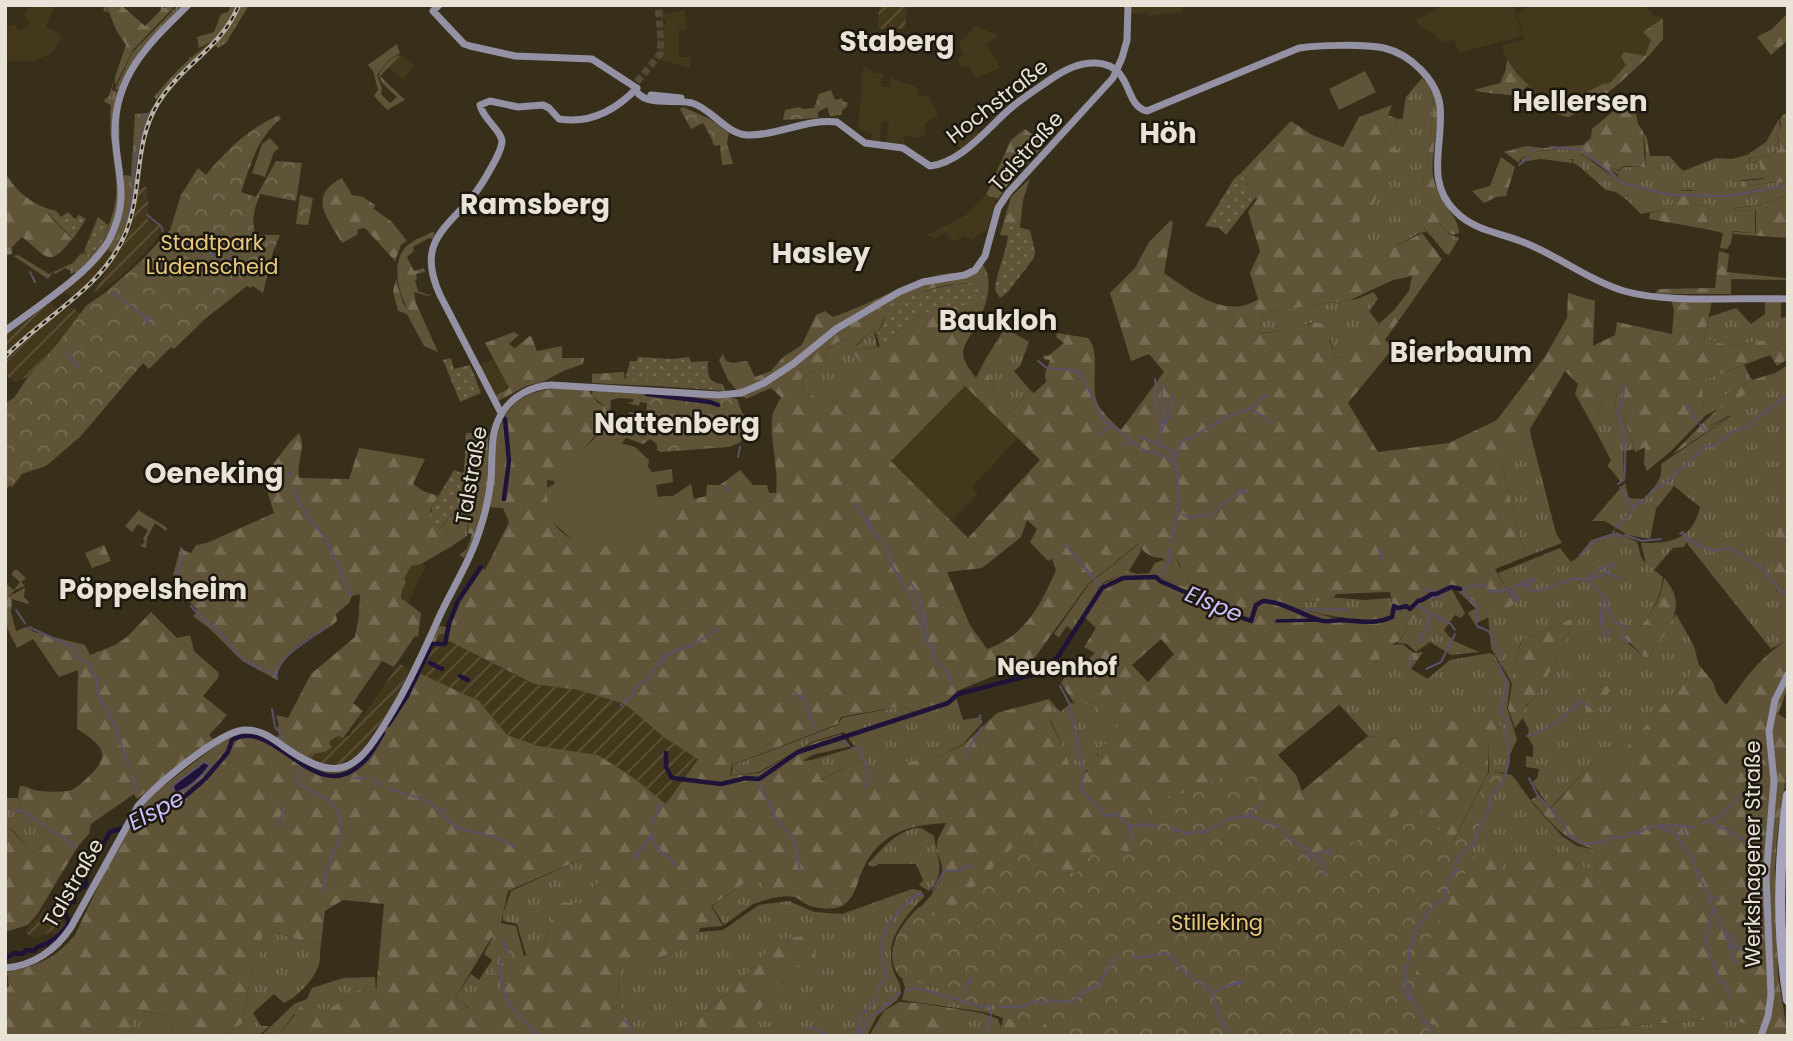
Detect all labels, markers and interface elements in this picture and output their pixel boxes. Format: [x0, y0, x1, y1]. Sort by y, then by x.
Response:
district label: Staberg [840, 22, 954, 61]
street label: Hochstraße [940, 52, 1054, 150]
district label: Hellersen [1512, 82, 1648, 121]
street label: Talstraße [982, 105, 1070, 197]
district label: Höh [1139, 114, 1197, 153]
district label: Ramsberg [460, 185, 610, 224]
park label: Stadtpark Lüdenscheid [146, 228, 278, 281]
district label: Hasley [772, 234, 870, 273]
district label: Baukloh [939, 301, 1057, 340]
district label: Bierbaum [1390, 333, 1532, 372]
district label: Nattenberg [594, 404, 760, 443]
street label: Talstraße [448, 424, 494, 526]
district label: Oeneking [145, 454, 283, 493]
district label: Pöppelsheim [59, 570, 247, 609]
water label: Elspe [1180, 578, 1248, 630]
district label: Neuenhof [997, 650, 1117, 683]
street label: Werkshagener Straße [1738, 740, 1767, 968]
water label: Elspe [122, 782, 190, 838]
street label: Talstraße [36, 833, 110, 933]
park label: Stilleking [1171, 908, 1263, 937]

